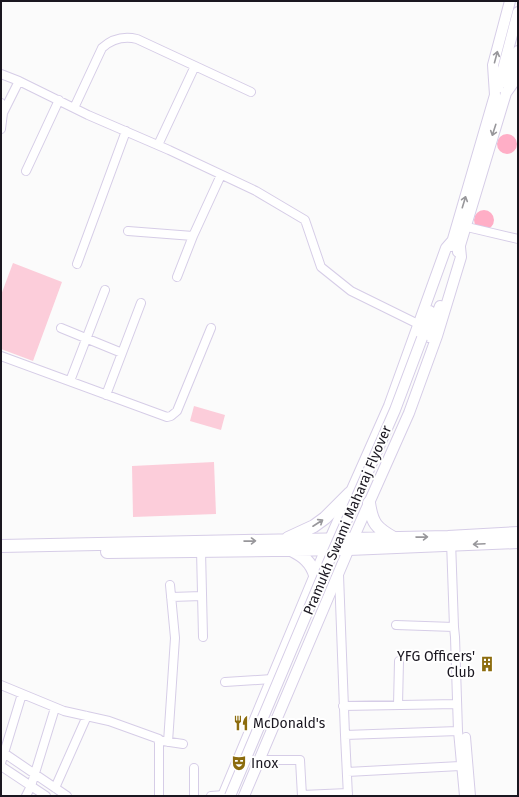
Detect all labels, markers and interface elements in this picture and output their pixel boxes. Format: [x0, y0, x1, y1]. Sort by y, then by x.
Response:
one-way arrow [492, 50, 500, 63]
one-way arrow [490, 124, 498, 136]
one-way arrow [461, 196, 468, 209]
street label: Pramukh Swami Maharaj Flyover [300, 422, 395, 618]
one-way arrow [312, 519, 323, 527]
one-way arrow [415, 533, 428, 541]
one-way arrow [243, 537, 256, 545]
one-way arrow [473, 541, 486, 548]
place label: YFG Officers' Club [397, 648, 475, 681]
building icon: YFG Officers' Club [478, 655, 496, 673]
restaurant icon: McDonald's [232, 714, 250, 732]
place label: McDonald's [253, 715, 326, 732]
theatre icon: Inox [230, 754, 248, 772]
place label: Inox [251, 755, 278, 772]

